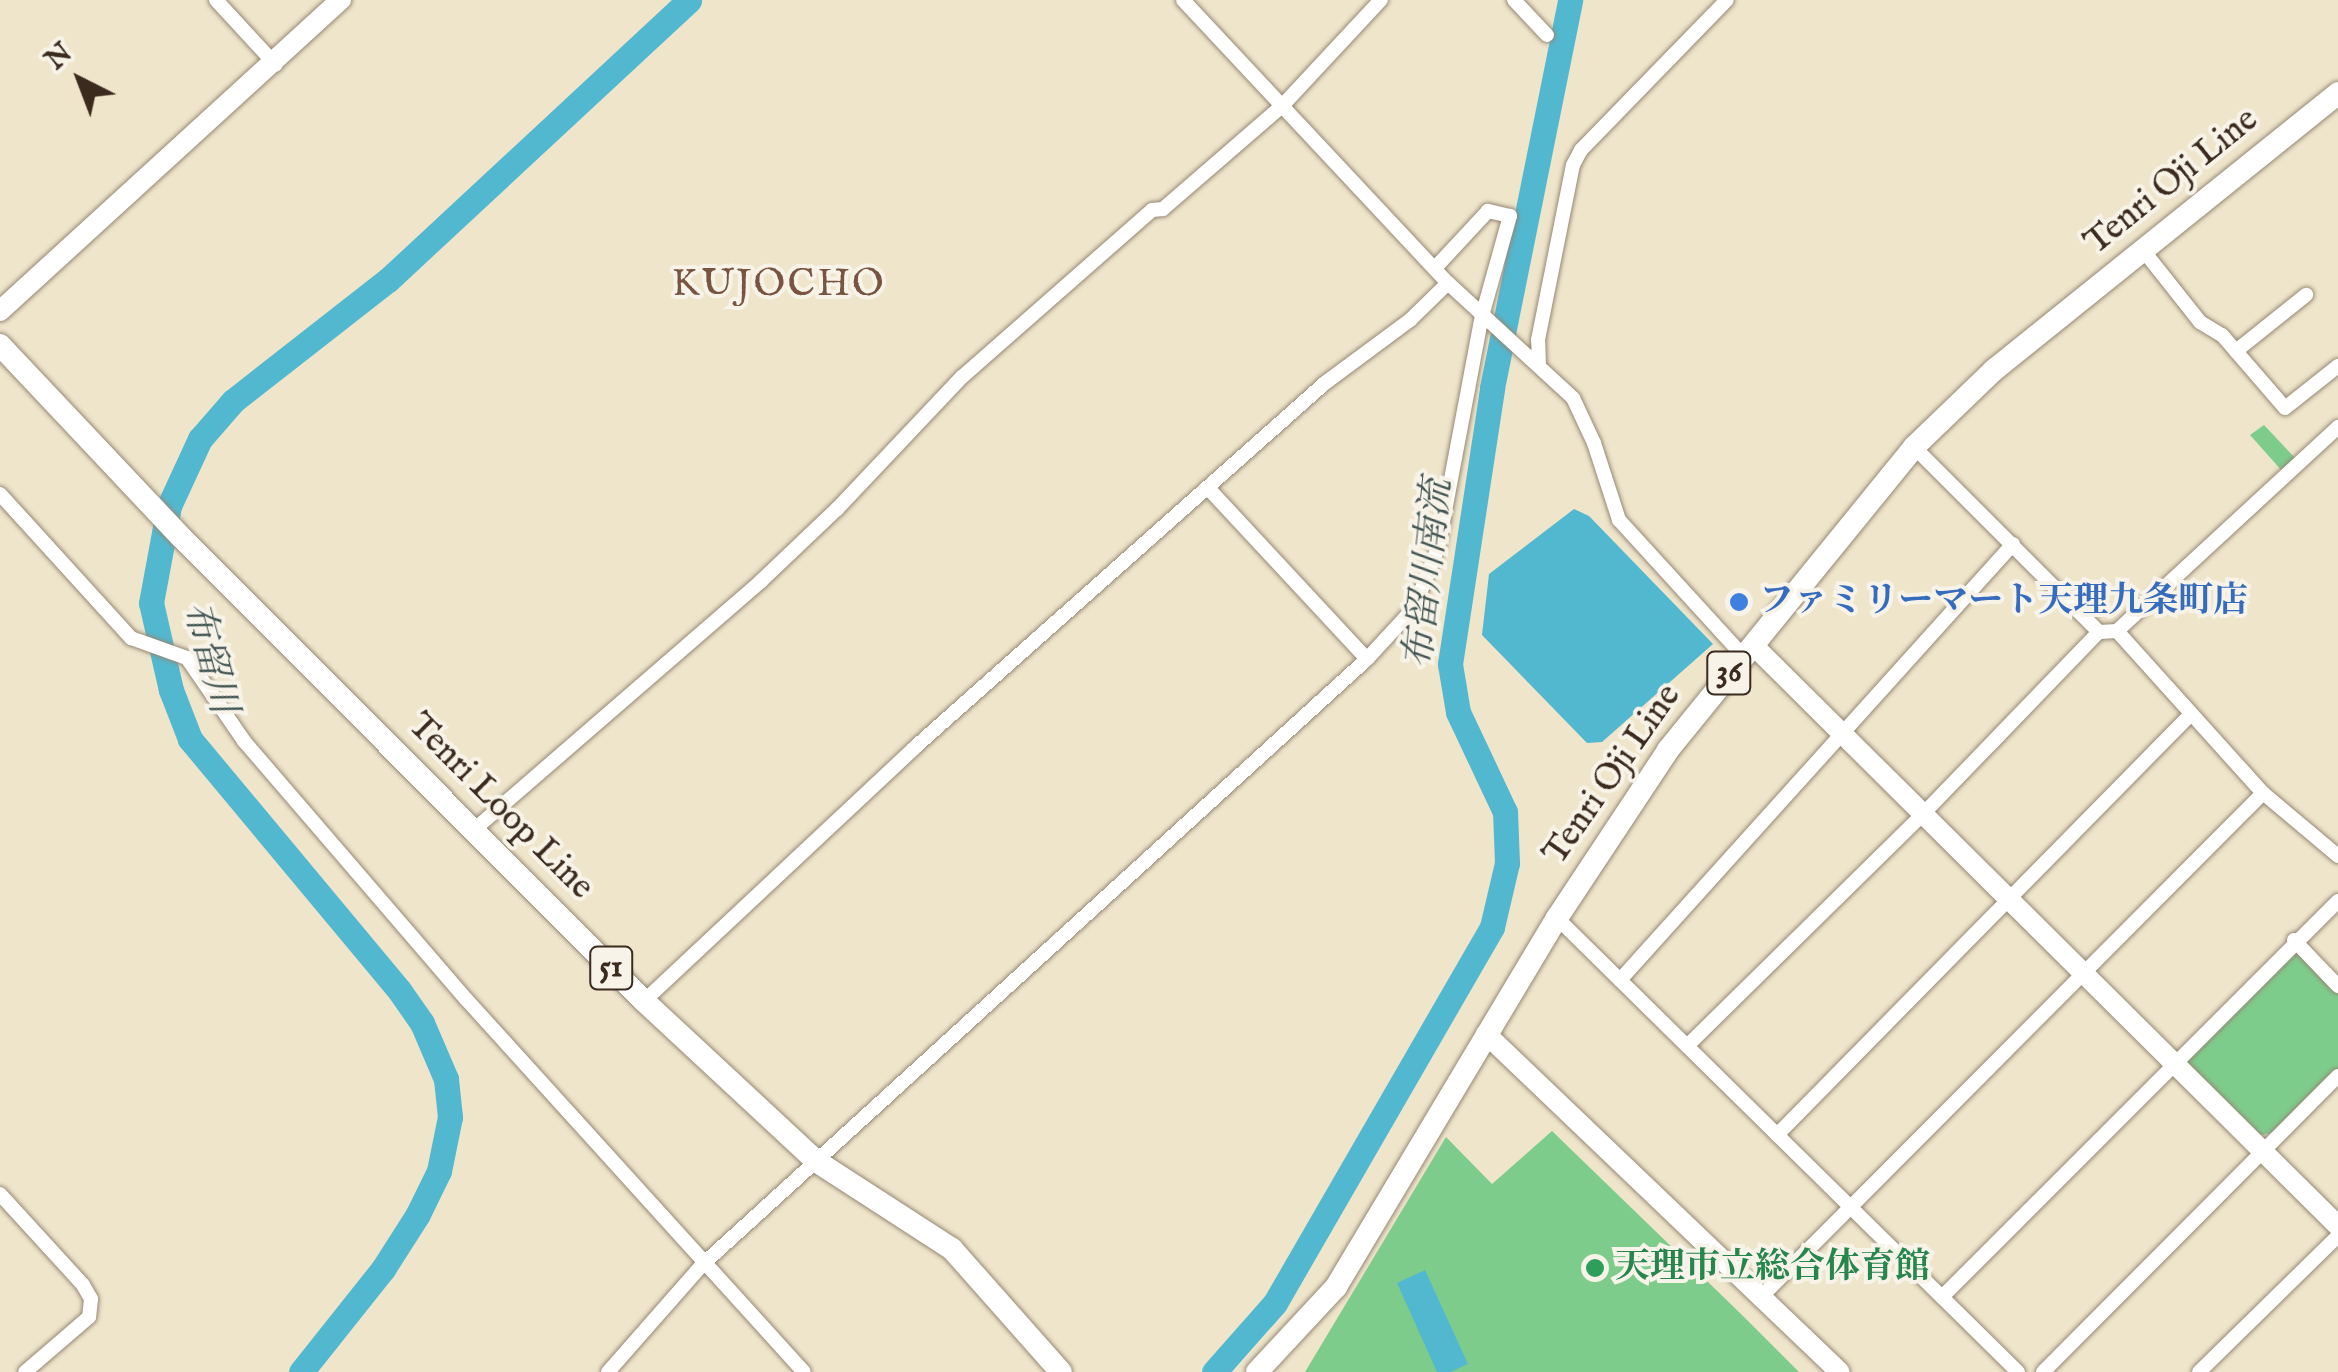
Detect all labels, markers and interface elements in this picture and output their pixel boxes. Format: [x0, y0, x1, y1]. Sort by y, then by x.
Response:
north arrow [30, 30, 130, 130]
text: N [39, 36, 80, 78]
street label: Tenri Oji Line [2077, 100, 2267, 264]
district label: KUJOCHO [672, 263, 886, 309]
water label: 布留川南流 [1397, 477, 1463, 671]
place label: ファミリーマート天理九条町店 [1759, 581, 2249, 623]
marker: ファミリーマート天理九条町店 [1728, 591, 1750, 613]
water label: 布留川 [171, 597, 245, 719]
road number: 36 [1704, 646, 1754, 700]
street label: Tenri Oji Line [1535, 677, 1691, 873]
street label: Tenri Loop Line [398, 705, 602, 909]
road number: 51 [588, 941, 634, 995]
place label: 天理市立総合体育館 [1615, 1247, 1930, 1289]
marker: 天理市立総合体育館 [1584, 1257, 1606, 1279]

